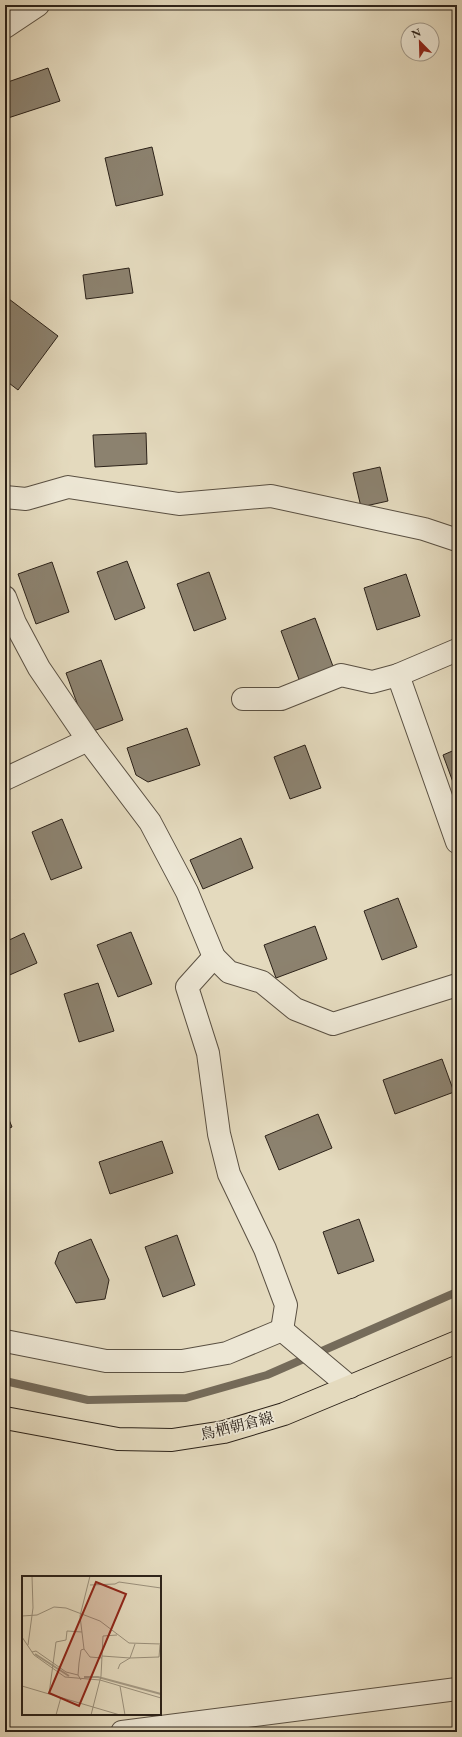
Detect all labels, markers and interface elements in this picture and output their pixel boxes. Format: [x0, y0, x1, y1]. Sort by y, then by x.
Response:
north arrow [400, 22, 440, 62]
text: N [409, 25, 423, 41]
street label: 鳥栖朝倉線 [198, 1407, 276, 1444]
inset map [22, 1576, 161, 1715]

